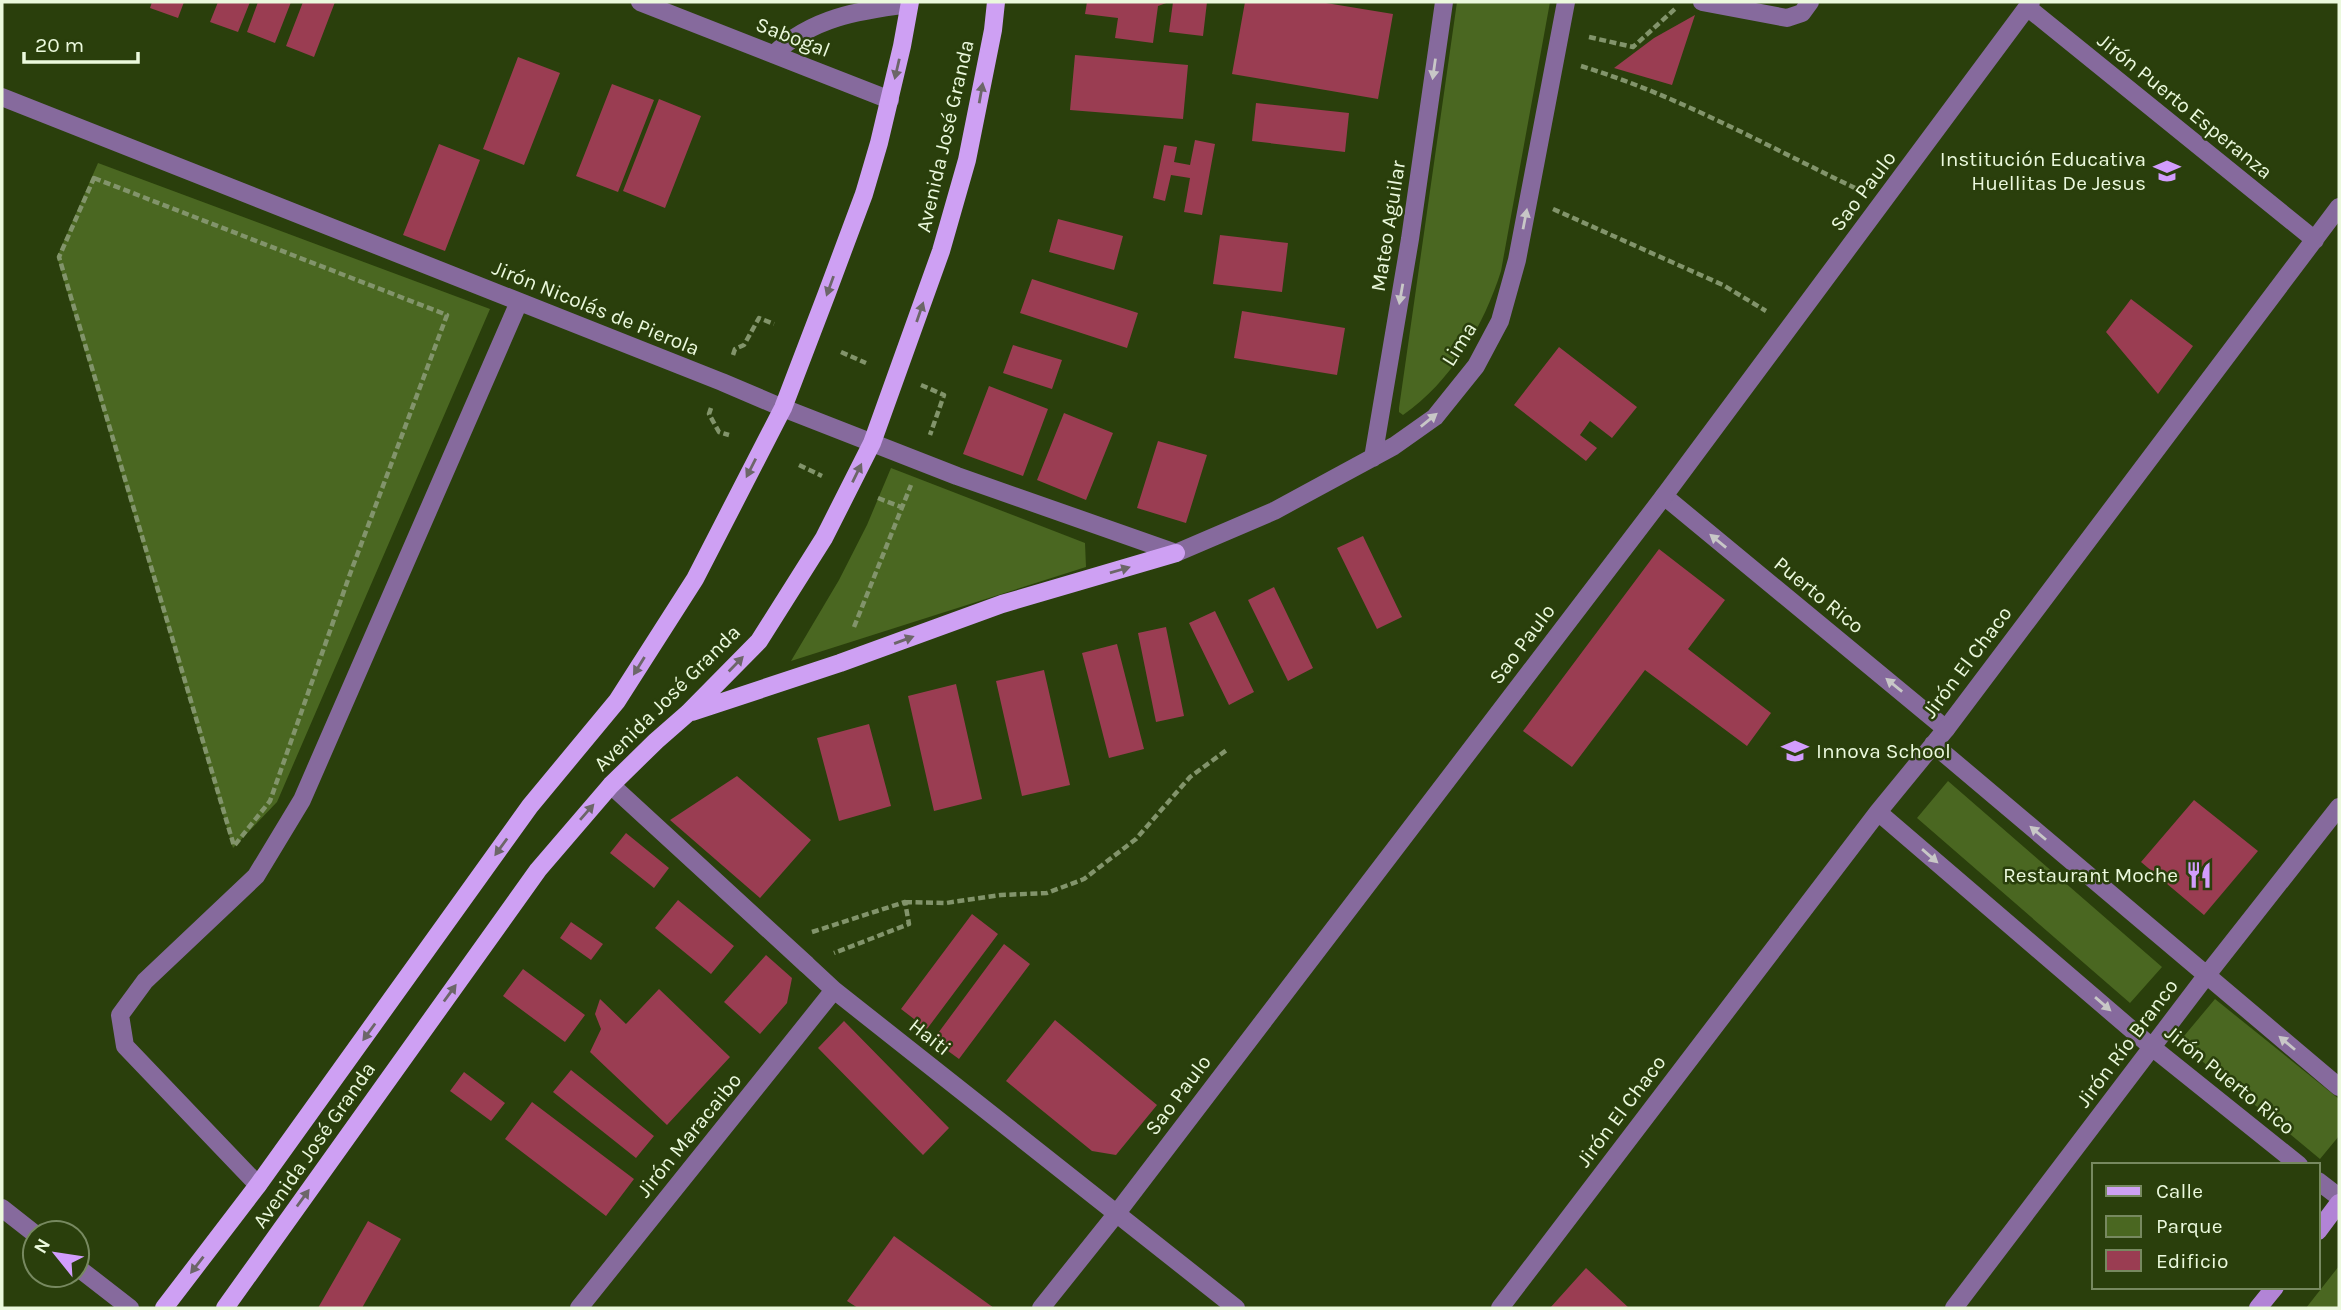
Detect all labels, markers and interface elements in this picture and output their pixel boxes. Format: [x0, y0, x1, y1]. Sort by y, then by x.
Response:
street label: Sabogal [753, 12, 833, 62]
scale bar [24, 21, 138, 65]
street label: Jirón Puerto Esperanza [2093, 28, 2277, 184]
text: 20 m [35, 33, 84, 57]
street label: Avenida José Granda [911, 37, 979, 235]
one-way arrow [892, 58, 903, 80]
one-way arrow [1428, 58, 1439, 80]
one-way arrow [976, 82, 987, 104]
street label: Sao Paulo [1825, 146, 1901, 236]
place label: Institución Educativa Huellitas De Jesus [1940, 147, 2146, 195]
school or university icon: Institución Educativa Huellitas De Jesus [2152, 156, 2182, 186]
street label: Mateo Aguilar [1366, 158, 1410, 293]
one-way arrow [1520, 208, 1531, 230]
street label: Jirón Nicolás de Pierola [489, 255, 703, 361]
one-way arrow [824, 275, 835, 296]
one-way arrow [1395, 283, 1406, 305]
one-way arrow [915, 301, 926, 322]
street label: Lima [1436, 318, 1482, 370]
one-way arrow [1420, 412, 1438, 427]
one-way arrow [746, 459, 758, 479]
one-way arrow [852, 463, 863, 483]
one-way arrow [1709, 534, 1726, 549]
street label: Puerto Rico [1769, 552, 1869, 638]
one-way arrow [1110, 564, 1131, 574]
street label: Sao Paulo [1484, 599, 1560, 689]
street label: Jirón El Chaco [1917, 601, 2017, 723]
street label: Avenida José Granda [589, 620, 745, 776]
one-way arrow [893, 634, 914, 645]
one-way arrow [728, 656, 745, 673]
one-way arrow [633, 657, 646, 676]
one-way arrow [1885, 678, 1903, 693]
school or university icon: Innova School [1780, 736, 1810, 766]
place label: Innova School [1816, 739, 1951, 763]
one-way arrow [579, 804, 594, 821]
one-way arrow [2029, 825, 2047, 841]
one-way arrow [494, 838, 508, 856]
one-way arrow [1921, 848, 1938, 863]
restaurant icon: Restaurant Moche [2184, 860, 2214, 890]
place label: Restaurant Moche [2003, 863, 2178, 887]
street label: Jirón Río Branco [2071, 974, 2183, 1112]
one-way arrow [442, 984, 456, 1002]
one-way arrow [2094, 996, 2111, 1011]
street label: Haiti [904, 1013, 956, 1061]
street label: Jirón Puerto Rico [2160, 1020, 2300, 1140]
one-way arrow [362, 1023, 376, 1041]
one-way arrow [2278, 1036, 2296, 1051]
street label: Sao Paulo [1140, 1050, 1216, 1140]
street label: Jirón El Chaco [1571, 1050, 1671, 1172]
street label: Avenida José Granda [248, 1057, 380, 1233]
street label: Jirón Maracaibo [632, 1068, 746, 1202]
legend [2092, 1163, 2320, 1289]
text: Calle [2156, 1179, 2203, 1203]
one-way arrow [296, 1189, 310, 1207]
text: Parque [2156, 1214, 2223, 1238]
north arrow [21, 1219, 91, 1289]
text: N [29, 1235, 55, 1257]
text: Edificio [2156, 1249, 2229, 1273]
one-way arrow [189, 1256, 204, 1274]

